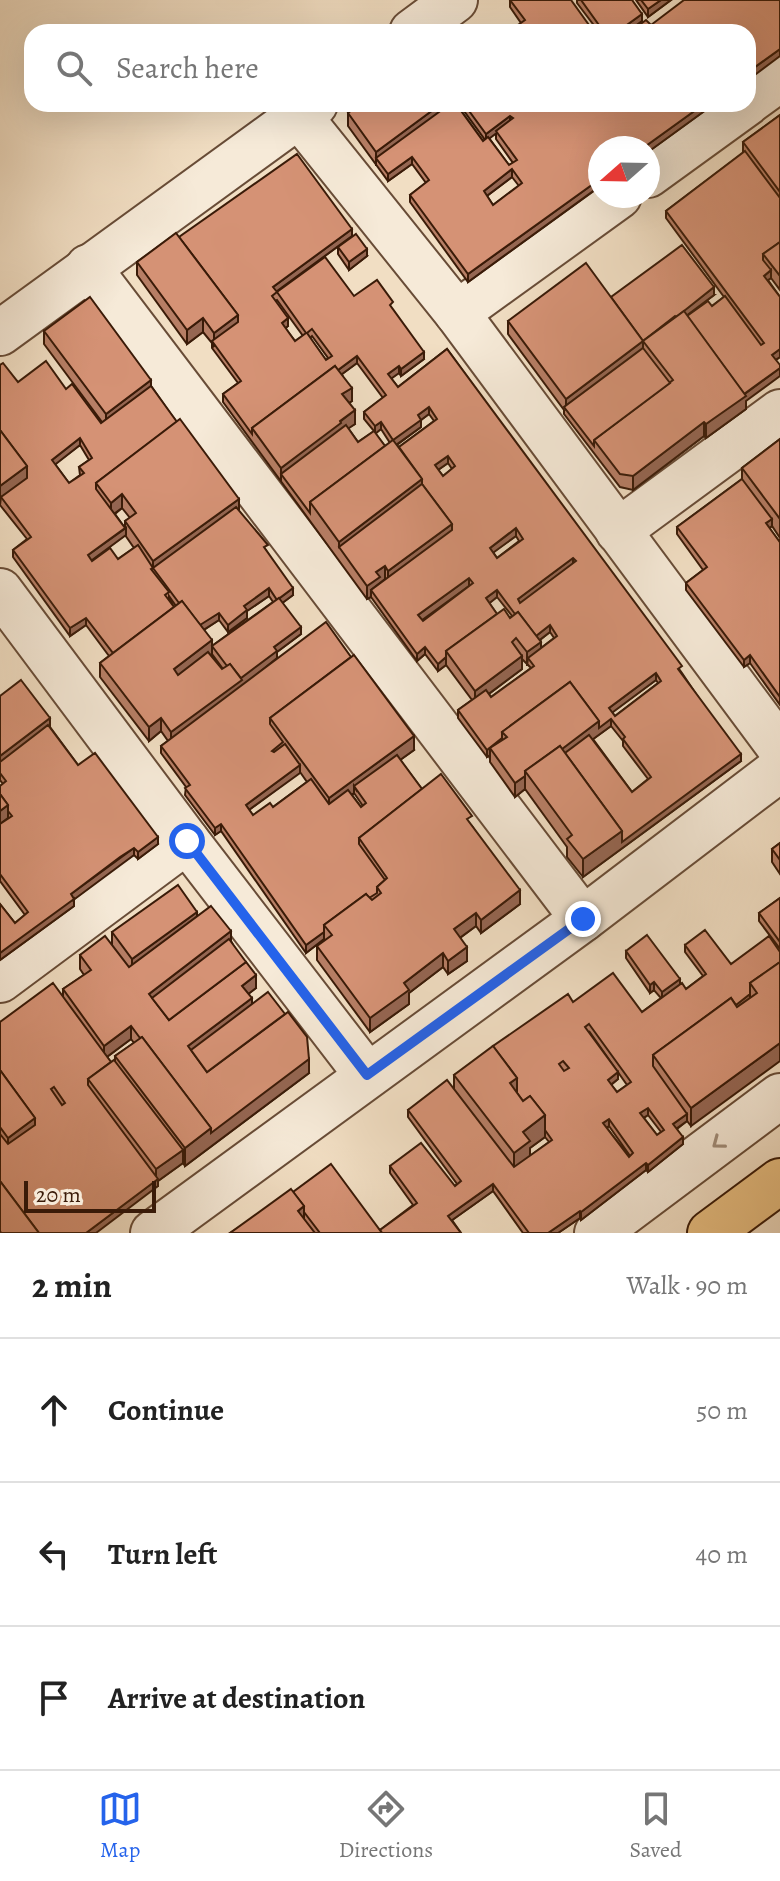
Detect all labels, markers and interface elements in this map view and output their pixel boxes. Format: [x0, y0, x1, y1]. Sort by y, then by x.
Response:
search box [24, 24, 756, 112]
icon: search [52, 46, 96, 90]
text: Search here [116, 48, 259, 88]
north arrow [588, 136, 660, 208]
route start [169, 823, 205, 859]
route end [565, 901, 601, 937]
one-way arrow [712, 1133, 726, 1147]
scale bar [24, 1177, 156, 1213]
text: 20 m [36, 1180, 81, 1210]
text: 2 min [32, 1262, 112, 1309]
text: Walk · 90 m [627, 1268, 748, 1303]
icon: ahead [32, 1388, 76, 1432]
text: Continue [108, 1390, 224, 1430]
text: 50 m [696, 1393, 748, 1428]
icon: left [32, 1532, 76, 1576]
text: Turn left [108, 1534, 217, 1574]
text: 40 m [696, 1537, 748, 1572]
icon: arrive [32, 1676, 76, 1720]
text: Arrive at destination [108, 1678, 365, 1718]
tab: Map [98, 1787, 142, 1865]
tab: Directions [339, 1787, 433, 1865]
tab: Saved [630, 1787, 682, 1865]

